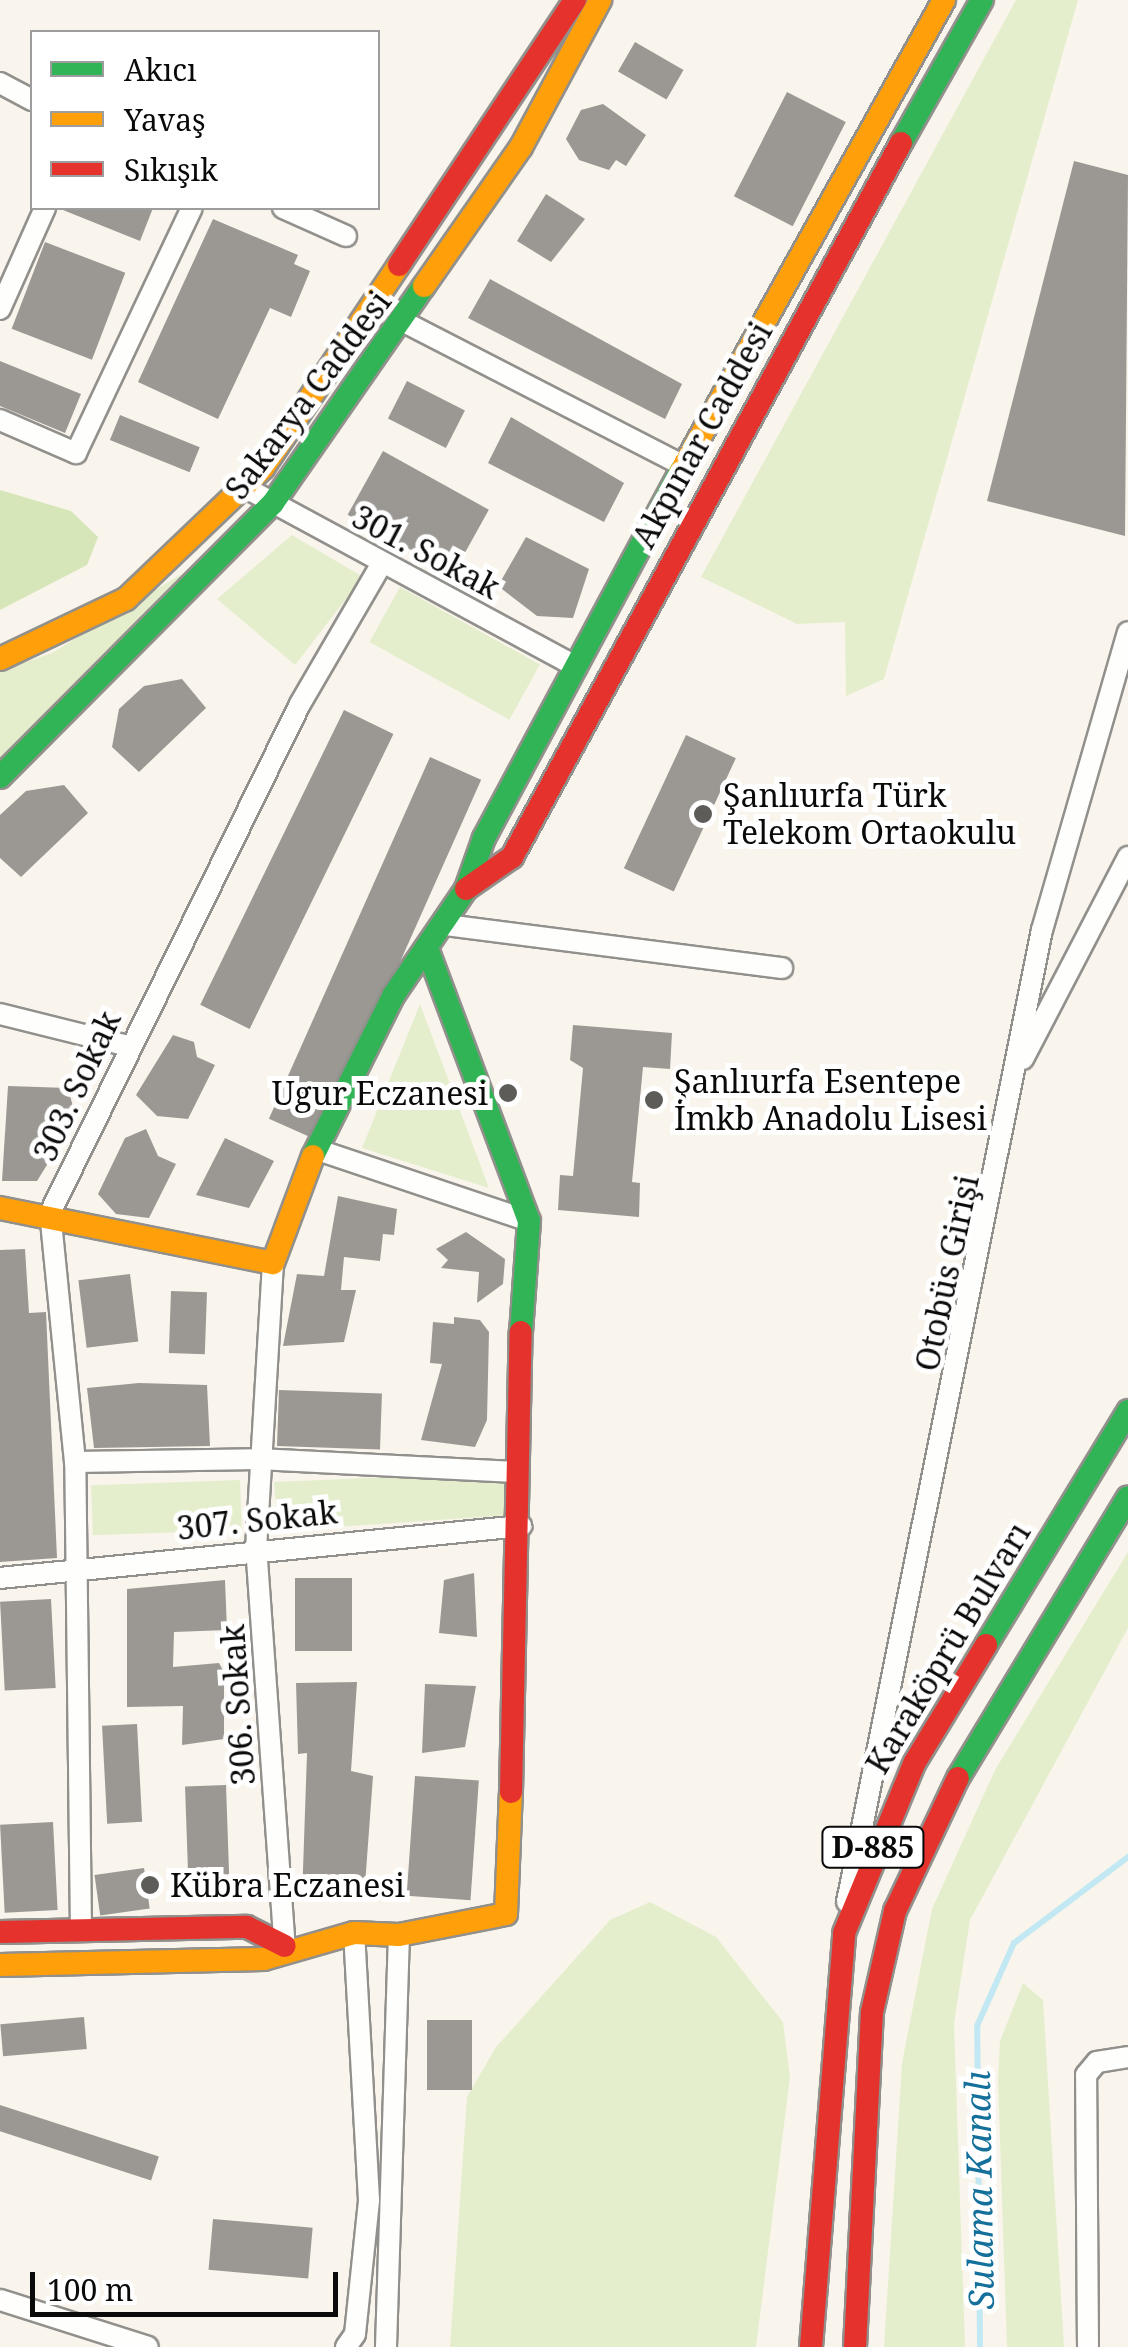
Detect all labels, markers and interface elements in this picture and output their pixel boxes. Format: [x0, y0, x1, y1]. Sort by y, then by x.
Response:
legend [30, 30, 380, 210]
text: Akıcı [124, 49, 197, 90]
text: Yavaş [124, 99, 206, 140]
text: Sıkışık [124, 149, 218, 190]
street label: Sakarya Caddesi [217, 283, 399, 507]
street label: Akpınar Caddesi [624, 316, 780, 554]
street label: 301. Sokak [346, 497, 506, 607]
place label: Şanlıurfa Türk Telekom Ortaokulu [723, 777, 1016, 852]
marker: Şanlıurfa Türk Telekom Ortaokulu [692, 803, 714, 825]
street label: 303. Sokak [26, 1005, 128, 1167]
place label: Şanlıurfa Esentepe İmkb Anadolu Lisesi [674, 1063, 987, 1138]
place label: Ugur Eczanesi [272, 1074, 488, 1112]
marker: Ugur Eczanesi [497, 1082, 519, 1104]
marker: Şanlıurfa Esentepe İmkb Anadolu Lisesi [643, 1089, 665, 1111]
street label: Otobüs Girişi [908, 1172, 986, 1374]
street label: 307. Sokak [175, 1492, 339, 1548]
street label: Karaköprü Bulvarı [858, 1516, 1038, 1780]
street label: 306. Sokak [213, 1623, 263, 1787]
road number: D-885 [820, 1822, 926, 1872]
place label: Kübra Eczanesi [170, 1866, 405, 1904]
marker: Kübra Eczanesi [139, 1874, 161, 1896]
water label: Sulama Kanalı [956, 2070, 1002, 2310]
scale bar [35, 2252, 342, 2314]
text: 100 m [47, 2269, 133, 2310]

